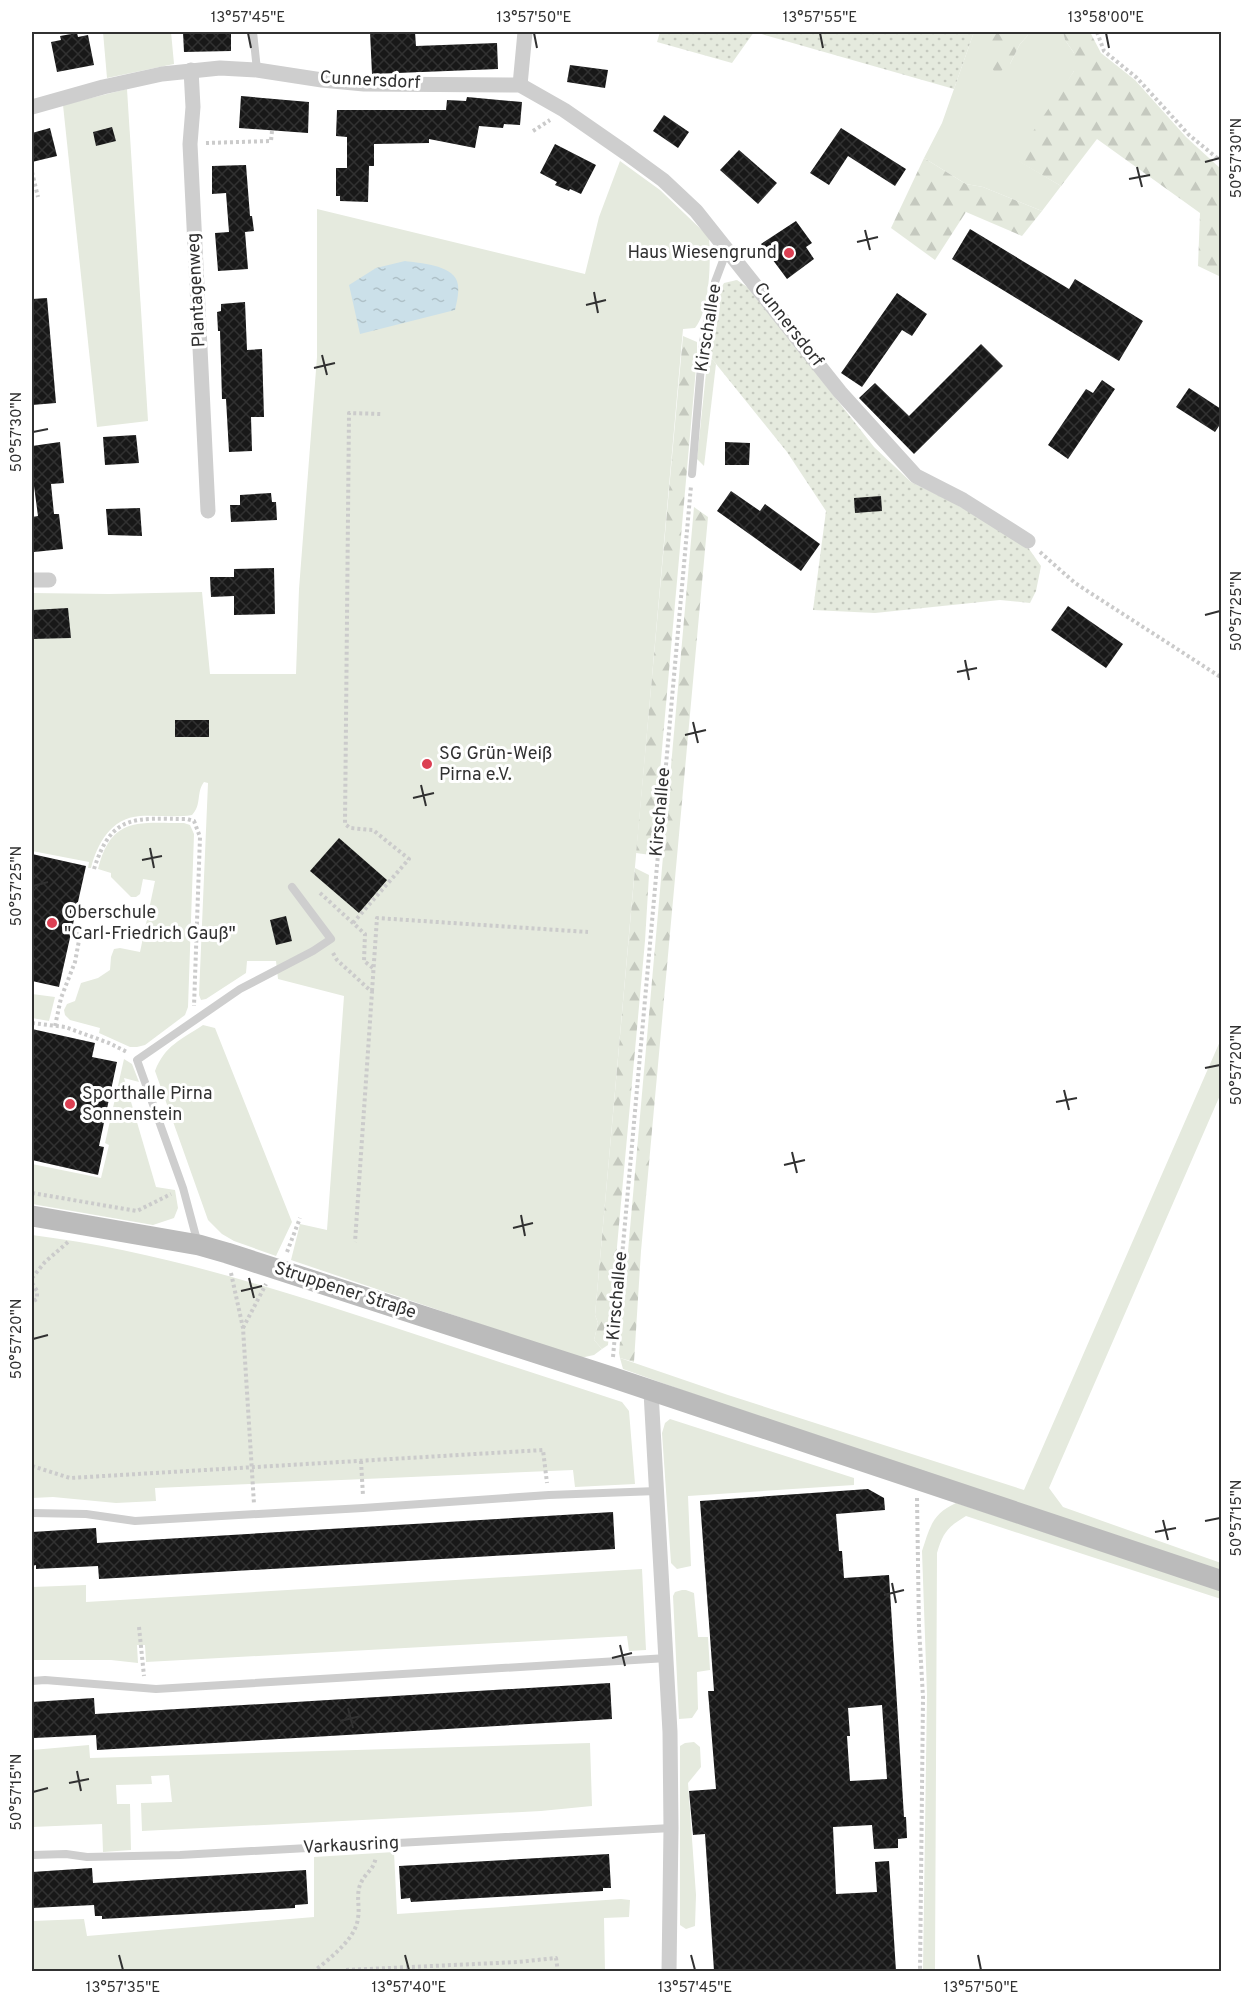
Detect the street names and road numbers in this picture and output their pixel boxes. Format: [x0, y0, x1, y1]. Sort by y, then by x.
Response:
street label: Cunnersdorf [319, 67, 421, 95]
street label: Plantagenweg [183, 232, 211, 348]
street label: Cunnersdorf [748, 278, 828, 372]
street label: Kirschallee [691, 282, 727, 374]
street label: Kirschallee [646, 766, 676, 858]
street label: Kirschallee [603, 1250, 633, 1342]
street label: Struppener Straße [271, 1257, 419, 1325]
street label: Varkausring [302, 1832, 400, 1860]

